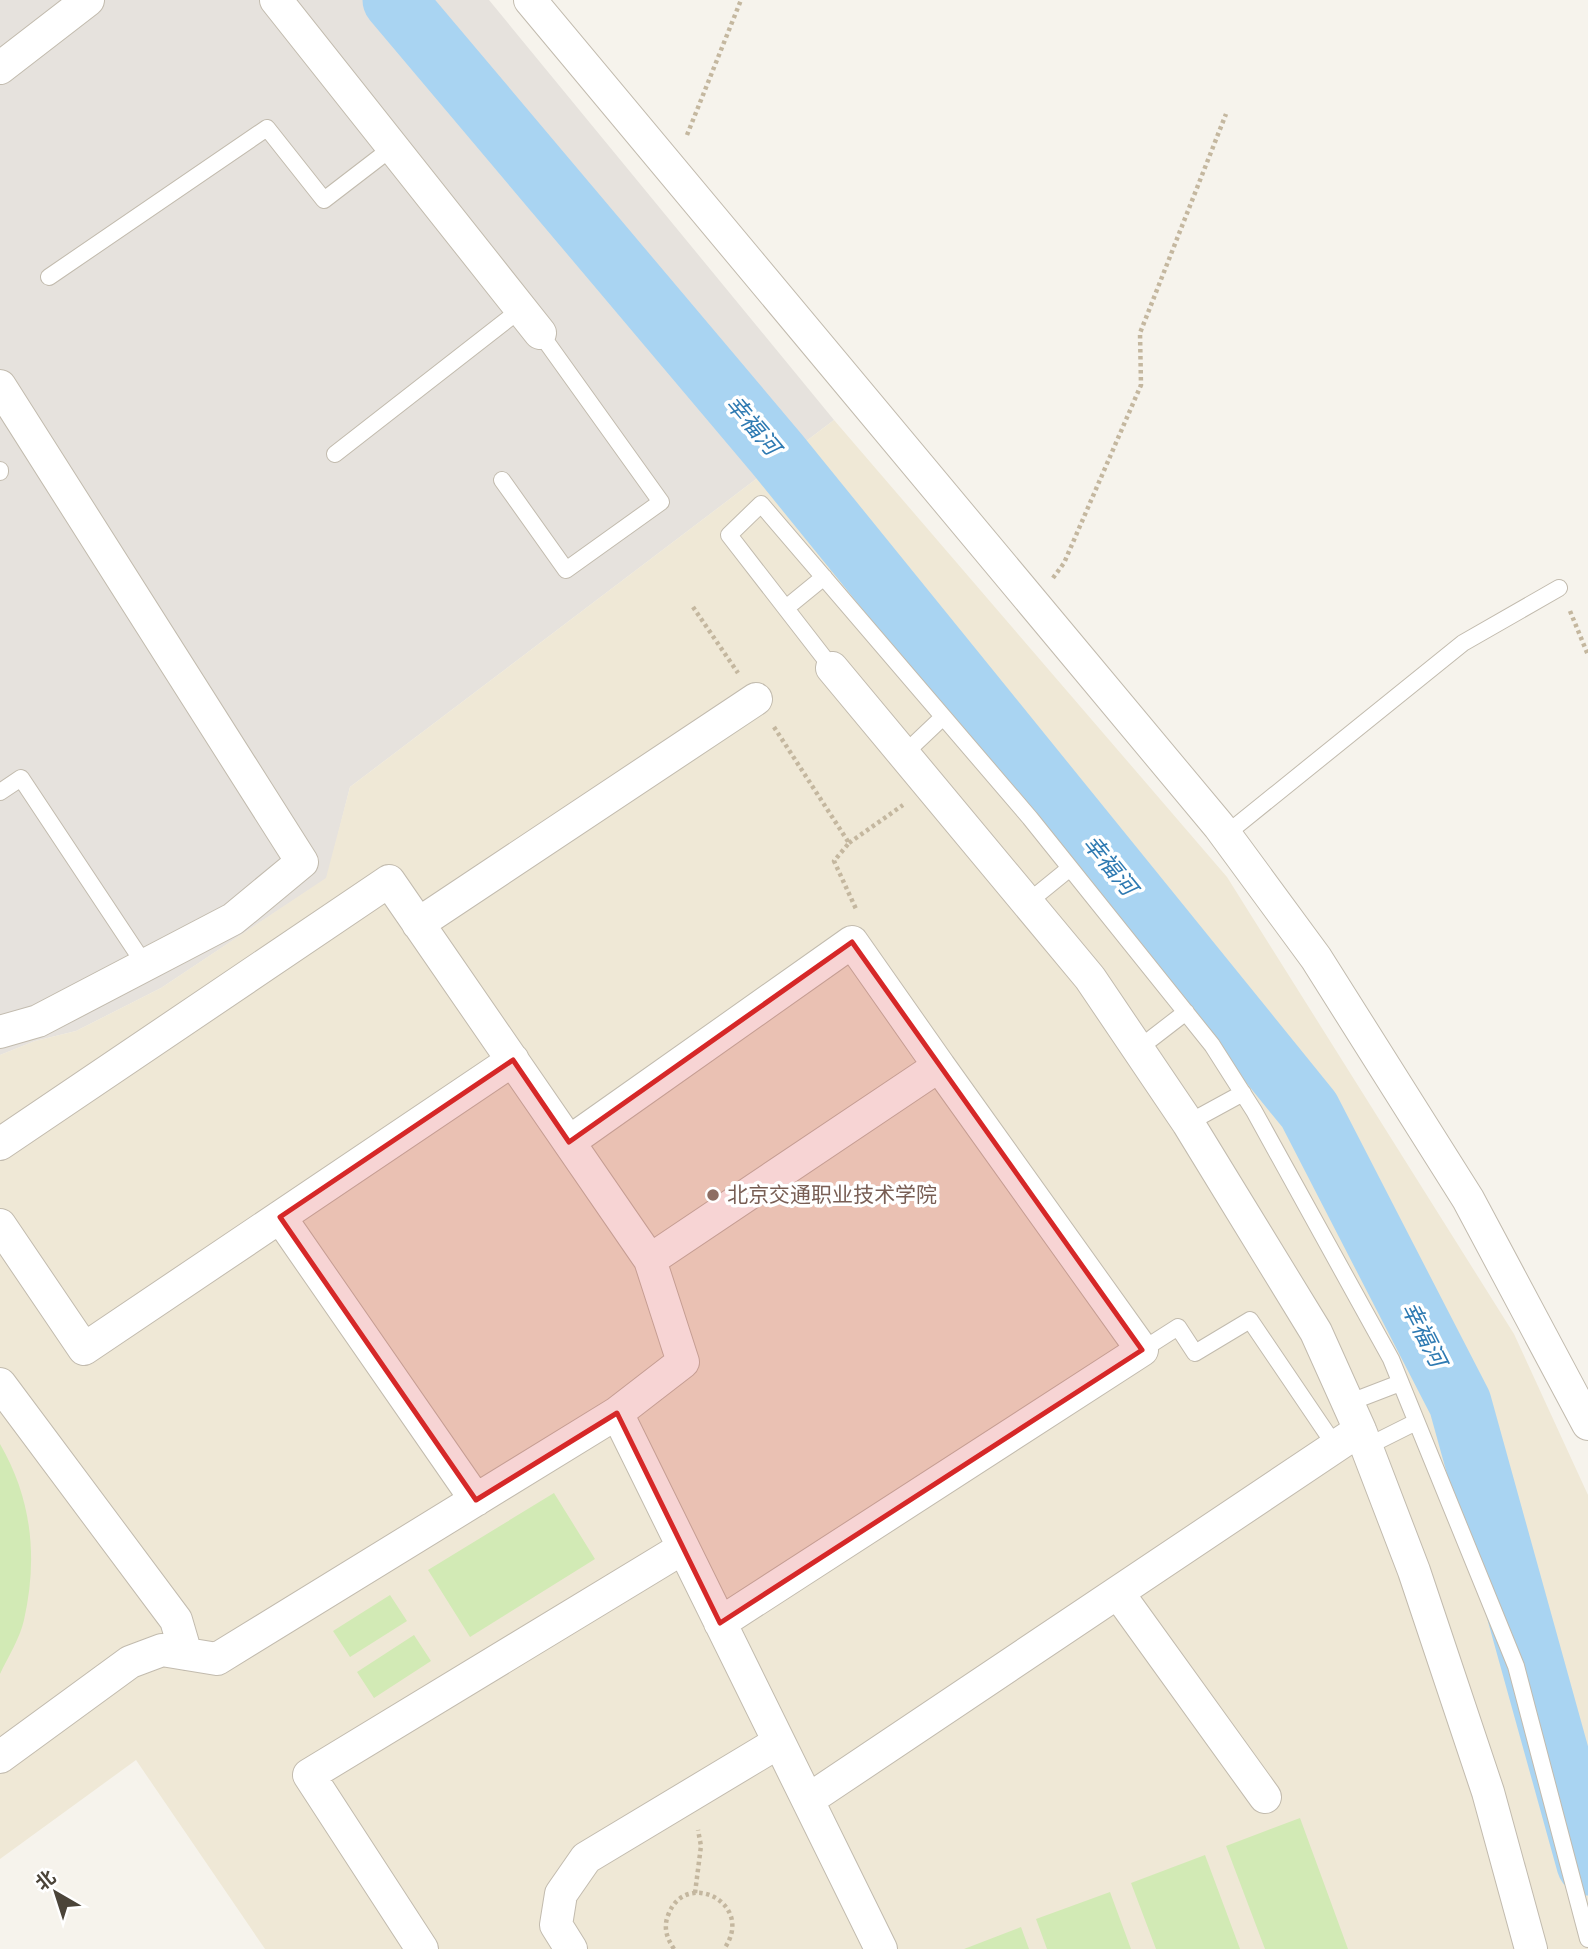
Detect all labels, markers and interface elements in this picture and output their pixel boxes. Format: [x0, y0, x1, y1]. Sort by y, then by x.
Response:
water label: 幸福河 [720, 390, 788, 463]
water label: 幸福河 [1077, 830, 1144, 904]
place label: 北京交通职业技术学院 [727, 1183, 937, 1207]
marker: 北京交通职业技术学院 [705, 1187, 721, 1203]
water label: 幸福河 [1396, 1297, 1453, 1375]
north arrow [21, 1858, 91, 1928]
text: 北 [31, 1865, 60, 1895]

